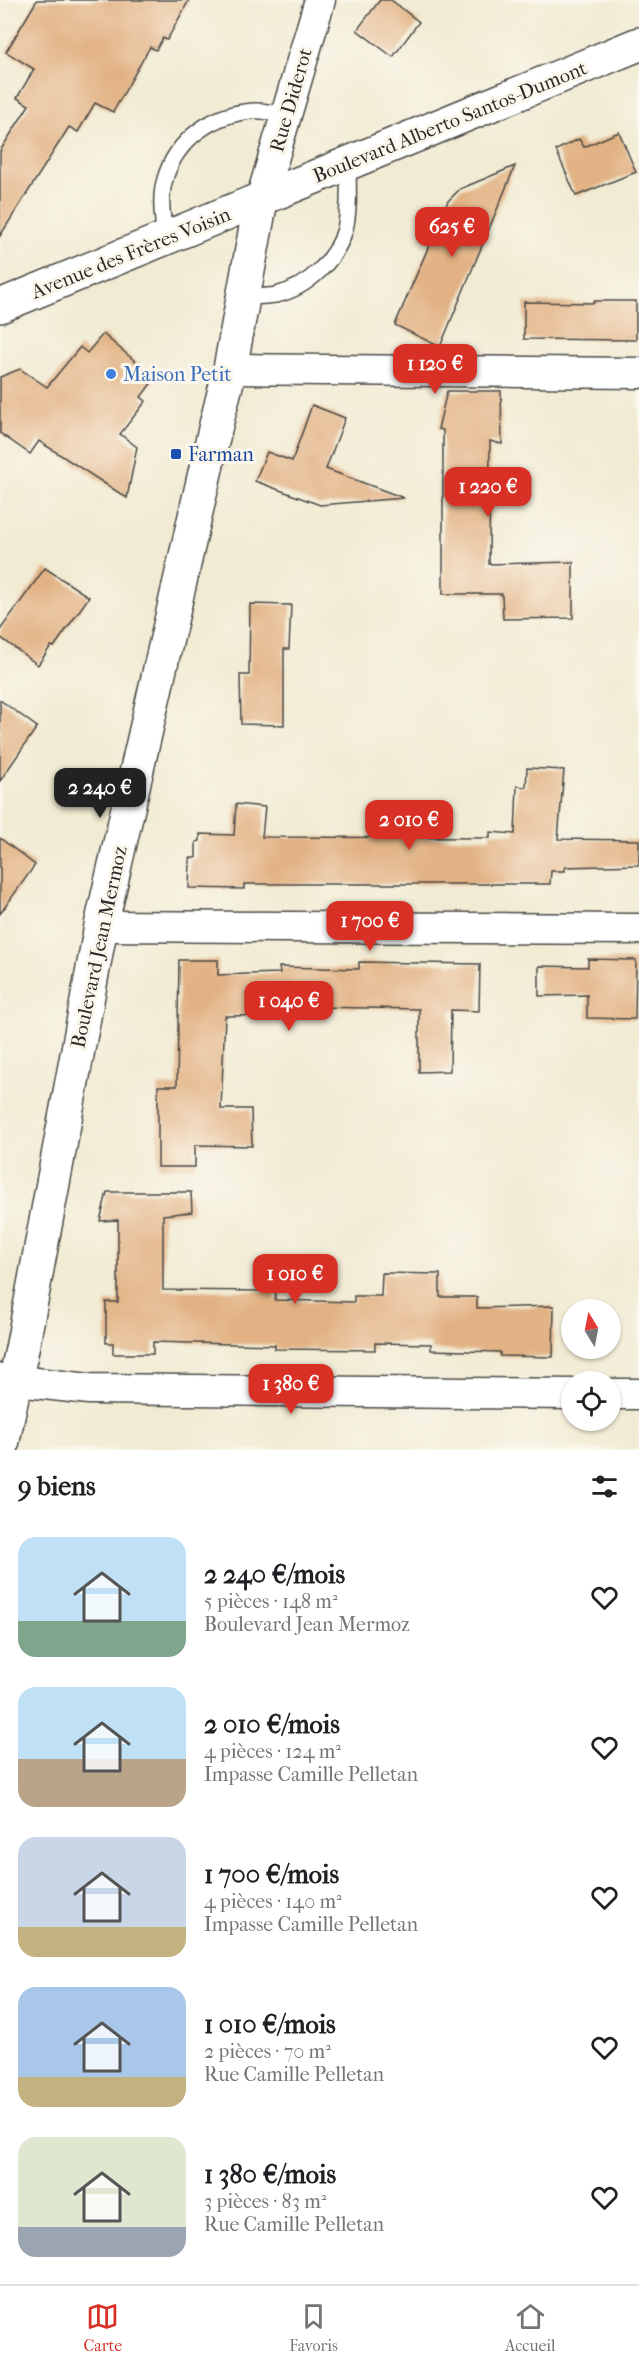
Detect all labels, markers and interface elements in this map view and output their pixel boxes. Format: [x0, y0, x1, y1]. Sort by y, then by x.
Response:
street label: Rue Diderot [265, 45, 317, 155]
street label: Boulevard Alberto Santos-Dumont [310, 56, 590, 188]
street label: Avenue des Frères Voisin [27, 202, 234, 304]
pin: 625 € [410, 207, 494, 258]
text: 625 € [429, 215, 475, 238]
pin: 1 120 € [380, 344, 490, 395]
text: 1 120 € [407, 352, 463, 375]
place label: Maison Petit [123, 363, 231, 386]
marker: Maison Petit [104, 367, 118, 381]
place label: Farman [188, 443, 254, 466]
marker: Farman [169, 447, 183, 461]
pin: 1 220 € [433, 467, 543, 518]
text: 1 220 € [458, 475, 518, 498]
pin: 2 240 € [45, 768, 155, 819]
text: 2 240 € [68, 776, 132, 799]
pin: 2 010 € [354, 800, 464, 851]
text: 2 010 € [379, 808, 439, 831]
street label: Boulevard Jean Mermoz [66, 844, 132, 1050]
pin: 1 700 € [315, 901, 425, 952]
text: 1 700 € [340, 909, 400, 932]
pin: 1 040 € [234, 981, 344, 1032]
text: 1 040 € [258, 989, 320, 1012]
pin: 1 010 € [240, 1254, 350, 1305]
text: 1 010 € [267, 1262, 323, 1285]
north arrow [561, 1299, 621, 1359]
map controls [561, 1299, 621, 1431]
pin: 1 380 € [236, 1364, 346, 1415]
button: locate [561, 1371, 621, 1431]
text: 1 380 € [263, 1372, 319, 1395]
icon: filters [588, 1470, 621, 1503]
text: 9 biens [18, 1471, 96, 1502]
text: 2 240 €/mois [204, 1559, 345, 1590]
icon: home [66, 1561, 138, 1633]
icon: heart [588, 1581, 621, 1614]
text: 5 pièces · 148 m² [204, 1590, 338, 1613]
text: Boulevard Jean Mermoz [204, 1613, 410, 1636]
text: 2 010 €/mois [204, 1709, 340, 1740]
icon: home [66, 1711, 138, 1783]
icon: heart [588, 1731, 621, 1764]
text: 4 pièces · 124 m² [204, 1740, 341, 1763]
text: Impasse Camille Pelletan [204, 1763, 418, 1786]
text: 1 700 €/mois [204, 1859, 339, 1890]
icon: home [66, 1861, 138, 1933]
icon: heart [588, 1881, 621, 1914]
text: 4 pièces · 140 m² [204, 1890, 342, 1913]
text: Impasse Camille Pelletan [204, 1913, 418, 1936]
text: 1 010 €/mois [204, 2009, 336, 2040]
icon: home [66, 2011, 138, 2083]
icon: heart [588, 2031, 621, 2064]
text: 2 pièces · 70 m² [204, 2040, 331, 2063]
text: Rue Camille Pelletan [204, 2063, 384, 2086]
text: 1 380 €/mois [204, 2159, 336, 2190]
icon: home [66, 2161, 138, 2233]
icon: heart [588, 2181, 621, 2214]
text: 3 pièces · 83 m² [204, 2190, 326, 2213]
text: Rue Camille Pelletan [204, 2213, 384, 2236]
tab: Carte [84, 2300, 122, 2355]
tab: Favoris [289, 2300, 338, 2355]
tab: Accueil [505, 2300, 555, 2355]

